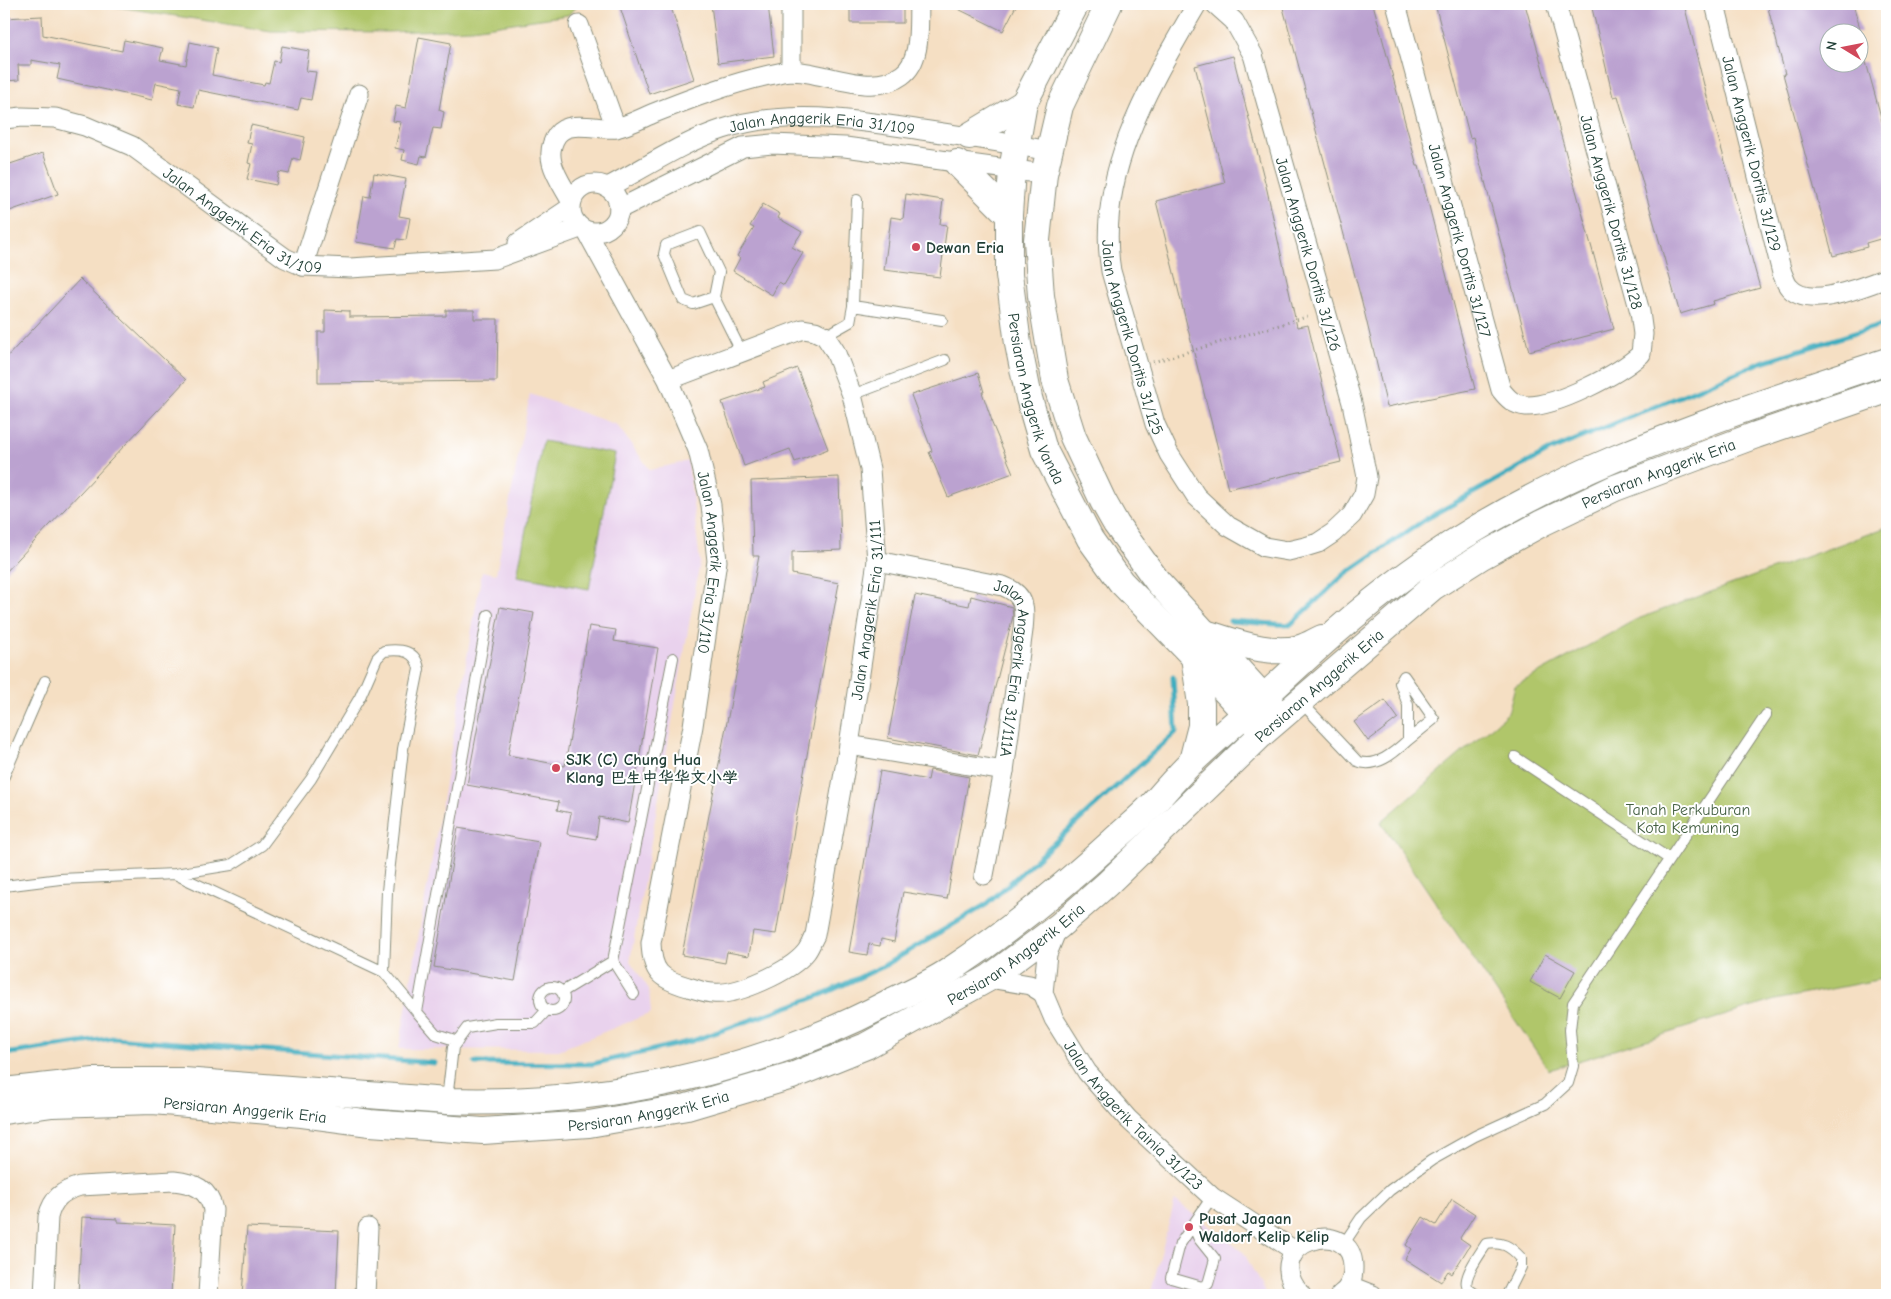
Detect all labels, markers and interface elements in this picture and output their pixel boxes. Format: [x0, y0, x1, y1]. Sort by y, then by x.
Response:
north arrow [1818, 22, 1868, 72]
text: N [1823, 40, 1841, 52]
street label: Jalan Anggerik Doritis 31/129 [1718, 54, 1784, 254]
street label: Jalan Anggerik Eria 31/109 [727, 109, 916, 139]
street label: Jalan Anggerik Doritis 31/128 [1576, 113, 1646, 312]
street label: Jalan Anggerik Doritis 31/127 [1424, 142, 1494, 340]
street label: Jalan Anggerik Doritis 31/126 [1272, 155, 1344, 353]
street label: Jalan Anggerik Eria 31/109 [159, 164, 322, 277]
place label: Dewan Eria [926, 239, 1004, 257]
street label: Jalan Anggerik Doritis 31/125 [1098, 240, 1167, 438]
marker: Dewan Eria [910, 241, 922, 253]
street label: Persiaran Anggerik Vanda [1004, 312, 1068, 487]
street label: Persiaran Anggerik Eria [1579, 436, 1738, 513]
street label: Jalan Anggerik Eria 31/110 [693, 469, 725, 655]
street label: Jalan Anggerik Eria 31/111 [848, 519, 887, 701]
street label: Jalan Anggerik Eria 31/111A [992, 576, 1032, 758]
street label: Persiaran Anggerik Eria [1251, 626, 1387, 746]
place label: SJK (C) Chung Hua Klang 巴生中华华文小学 [566, 751, 738, 787]
marker: SJK (C) Chung Hua Klang 巴生中华华文小学 [550, 762, 562, 774]
park label: Tanah Perkuburan Kota Kemuning [1626, 801, 1750, 837]
street label: Persiaran Anggerik Eria [944, 900, 1088, 1009]
street label: Jalan Anggerik Tainia 31/123 [1060, 1038, 1206, 1194]
street label: Persiaran Anggerik Eria [567, 1087, 731, 1135]
street label: Persiaran Anggerik Eria [163, 1094, 328, 1127]
place label: Pusat Jagaan Waldorf Kelip Kelip [1199, 1210, 1329, 1246]
marker: Pusat Jagaan Waldorf Kelip Kelip [1183, 1221, 1195, 1233]

